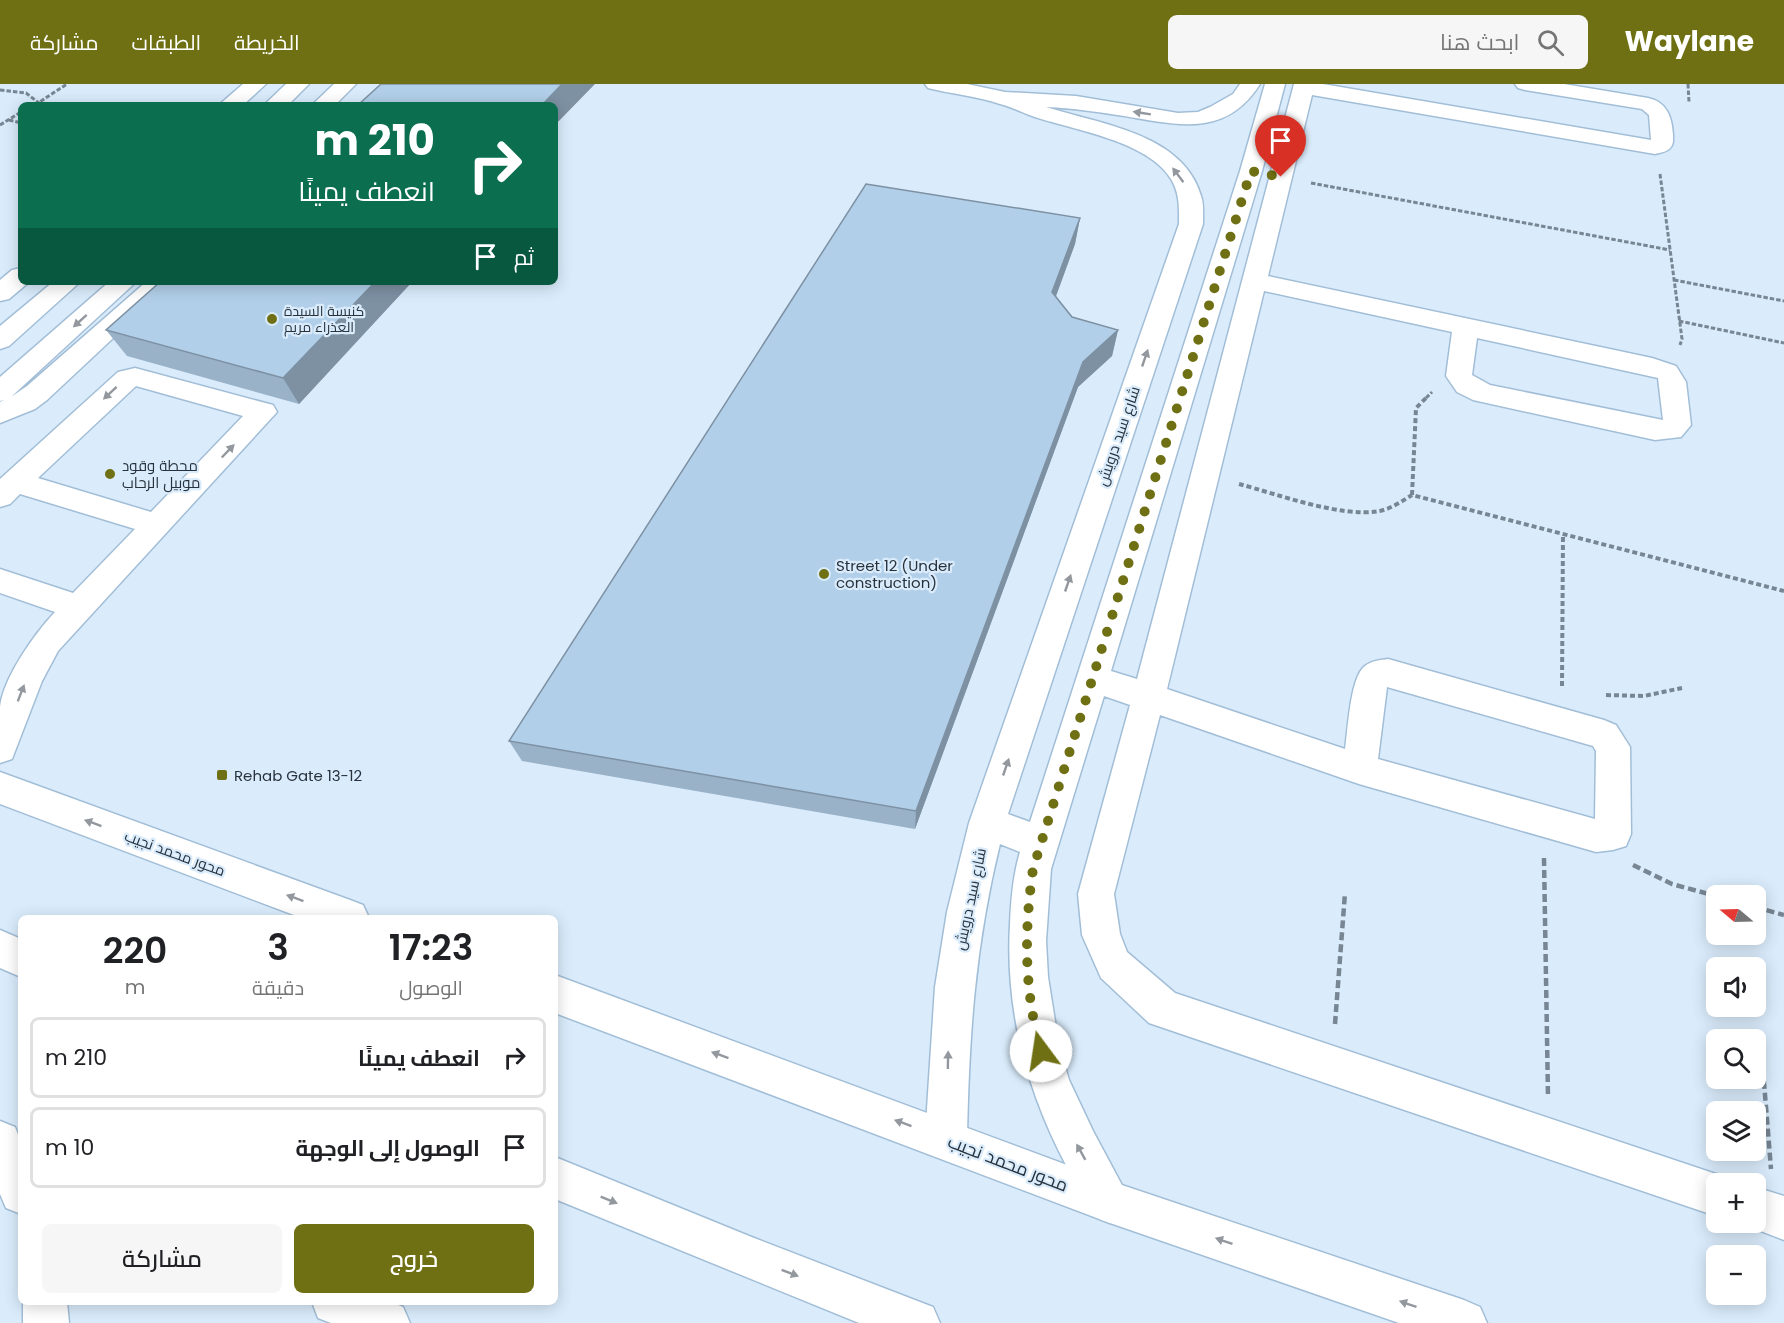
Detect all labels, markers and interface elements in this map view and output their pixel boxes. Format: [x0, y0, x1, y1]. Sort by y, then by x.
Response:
search box [1168, 15, 1588, 69]
text: Waylane [1624, 22, 1754, 61]
icon: search [1534, 26, 1567, 59]
text: ابحث هنا [1440, 27, 1519, 58]
text: مشاركة [30, 28, 99, 57]
text: الطبقات [132, 28, 201, 57]
text: الخريطة [234, 28, 300, 57]
one-way arrow [1132, 108, 1151, 117]
text: 210 m [314, 111, 435, 170]
pin [1255, 115, 1306, 177]
icon: arrive [1264, 124, 1297, 157]
icon: right [456, 126, 534, 204]
one-way arrow [1173, 167, 1185, 182]
text: انعطف يمينًا [298, 173, 435, 210]
icon: arrive [469, 240, 502, 273]
text: ثم [514, 242, 534, 273]
place label: كنيسة السيدة العذراء مريم [284, 301, 364, 337]
marker: كنيسة السيدة العذراء مريم [265, 312, 279, 326]
one-way arrow [73, 314, 88, 327]
one-way arrow [1140, 349, 1150, 367]
street label: شارع سيد درويش [1091, 383, 1146, 489]
one-way arrow [103, 386, 118, 399]
one-way arrow [221, 444, 234, 459]
place label: محطة وقود موبيل الرحاب [122, 455, 200, 493]
marker: محطة وقود موبيل الرحاب [103, 467, 117, 481]
place label: Street 12 (Under construction) [836, 555, 953, 593]
marker: Street 12 (Under construction) [817, 567, 831, 581]
one-way arrow [1064, 574, 1074, 592]
one-way arrow [17, 684, 26, 702]
one-way arrow [1001, 758, 1011, 776]
place label: Rehab Gate 13-12 [234, 765, 362, 786]
marker: Rehab Gate 13-12 [215, 768, 229, 782]
one-way arrow [84, 817, 102, 827]
street label: محور محمد نجيب [122, 825, 228, 881]
street label: شارع سيد درويش [949, 846, 992, 952]
north arrow [1706, 885, 1766, 945]
map controls [1706, 885, 1766, 1305]
one-way arrow [286, 892, 304, 902]
text: 3 [267, 922, 289, 973]
text: 17:23 [389, 922, 473, 973]
text: 220 [103, 925, 167, 976]
button: sound [1706, 957, 1766, 1017]
text: m [125, 973, 145, 1001]
text: دقيقة [252, 974, 304, 1002]
text: الوصول [399, 974, 463, 1002]
position arrow [1009, 1019, 1073, 1083]
button: search [1706, 1029, 1766, 1089]
icon: right [498, 1041, 531, 1074]
text: 210 m [45, 1042, 107, 1073]
text: انعطف يمينًا [358, 1043, 480, 1074]
one-way arrow [711, 1050, 729, 1060]
one-way arrow [943, 1050, 953, 1069]
button: layers [1706, 1101, 1766, 1161]
one-way arrow [894, 1118, 912, 1127]
street label: محور محمد نجيب [944, 1129, 1072, 1197]
icon: arrive [498, 1131, 531, 1164]
text: 10 m [45, 1132, 94, 1163]
text: الوصول إلى الوجهة [295, 1133, 480, 1164]
one-way arrow [1076, 1143, 1086, 1160]
button: + [1706, 1173, 1766, 1233]
one-way arrow [600, 1196, 618, 1205]
button: مشاركة [42, 1224, 282, 1293]
button: خروج [294, 1224, 534, 1293]
one-way arrow [1215, 1236, 1233, 1245]
button: − [1706, 1245, 1766, 1305]
one-way arrow [781, 1269, 799, 1279]
one-way arrow [1399, 1299, 1417, 1308]

